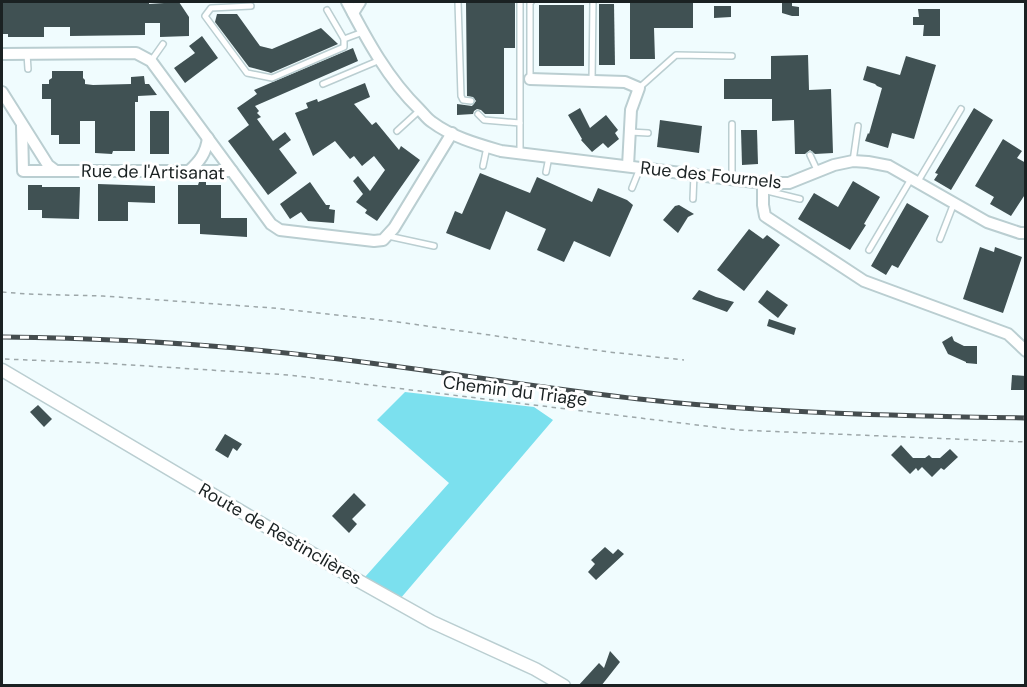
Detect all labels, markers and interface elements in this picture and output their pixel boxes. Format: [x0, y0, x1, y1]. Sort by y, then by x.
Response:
street label: Rue des Fournels [639, 156, 783, 194]
street label: Rue de l'Artisanat [81, 159, 225, 185]
street label: Chemin du Triage [442, 370, 588, 412]
street label: Route de Restinclières [194, 478, 366, 590]

